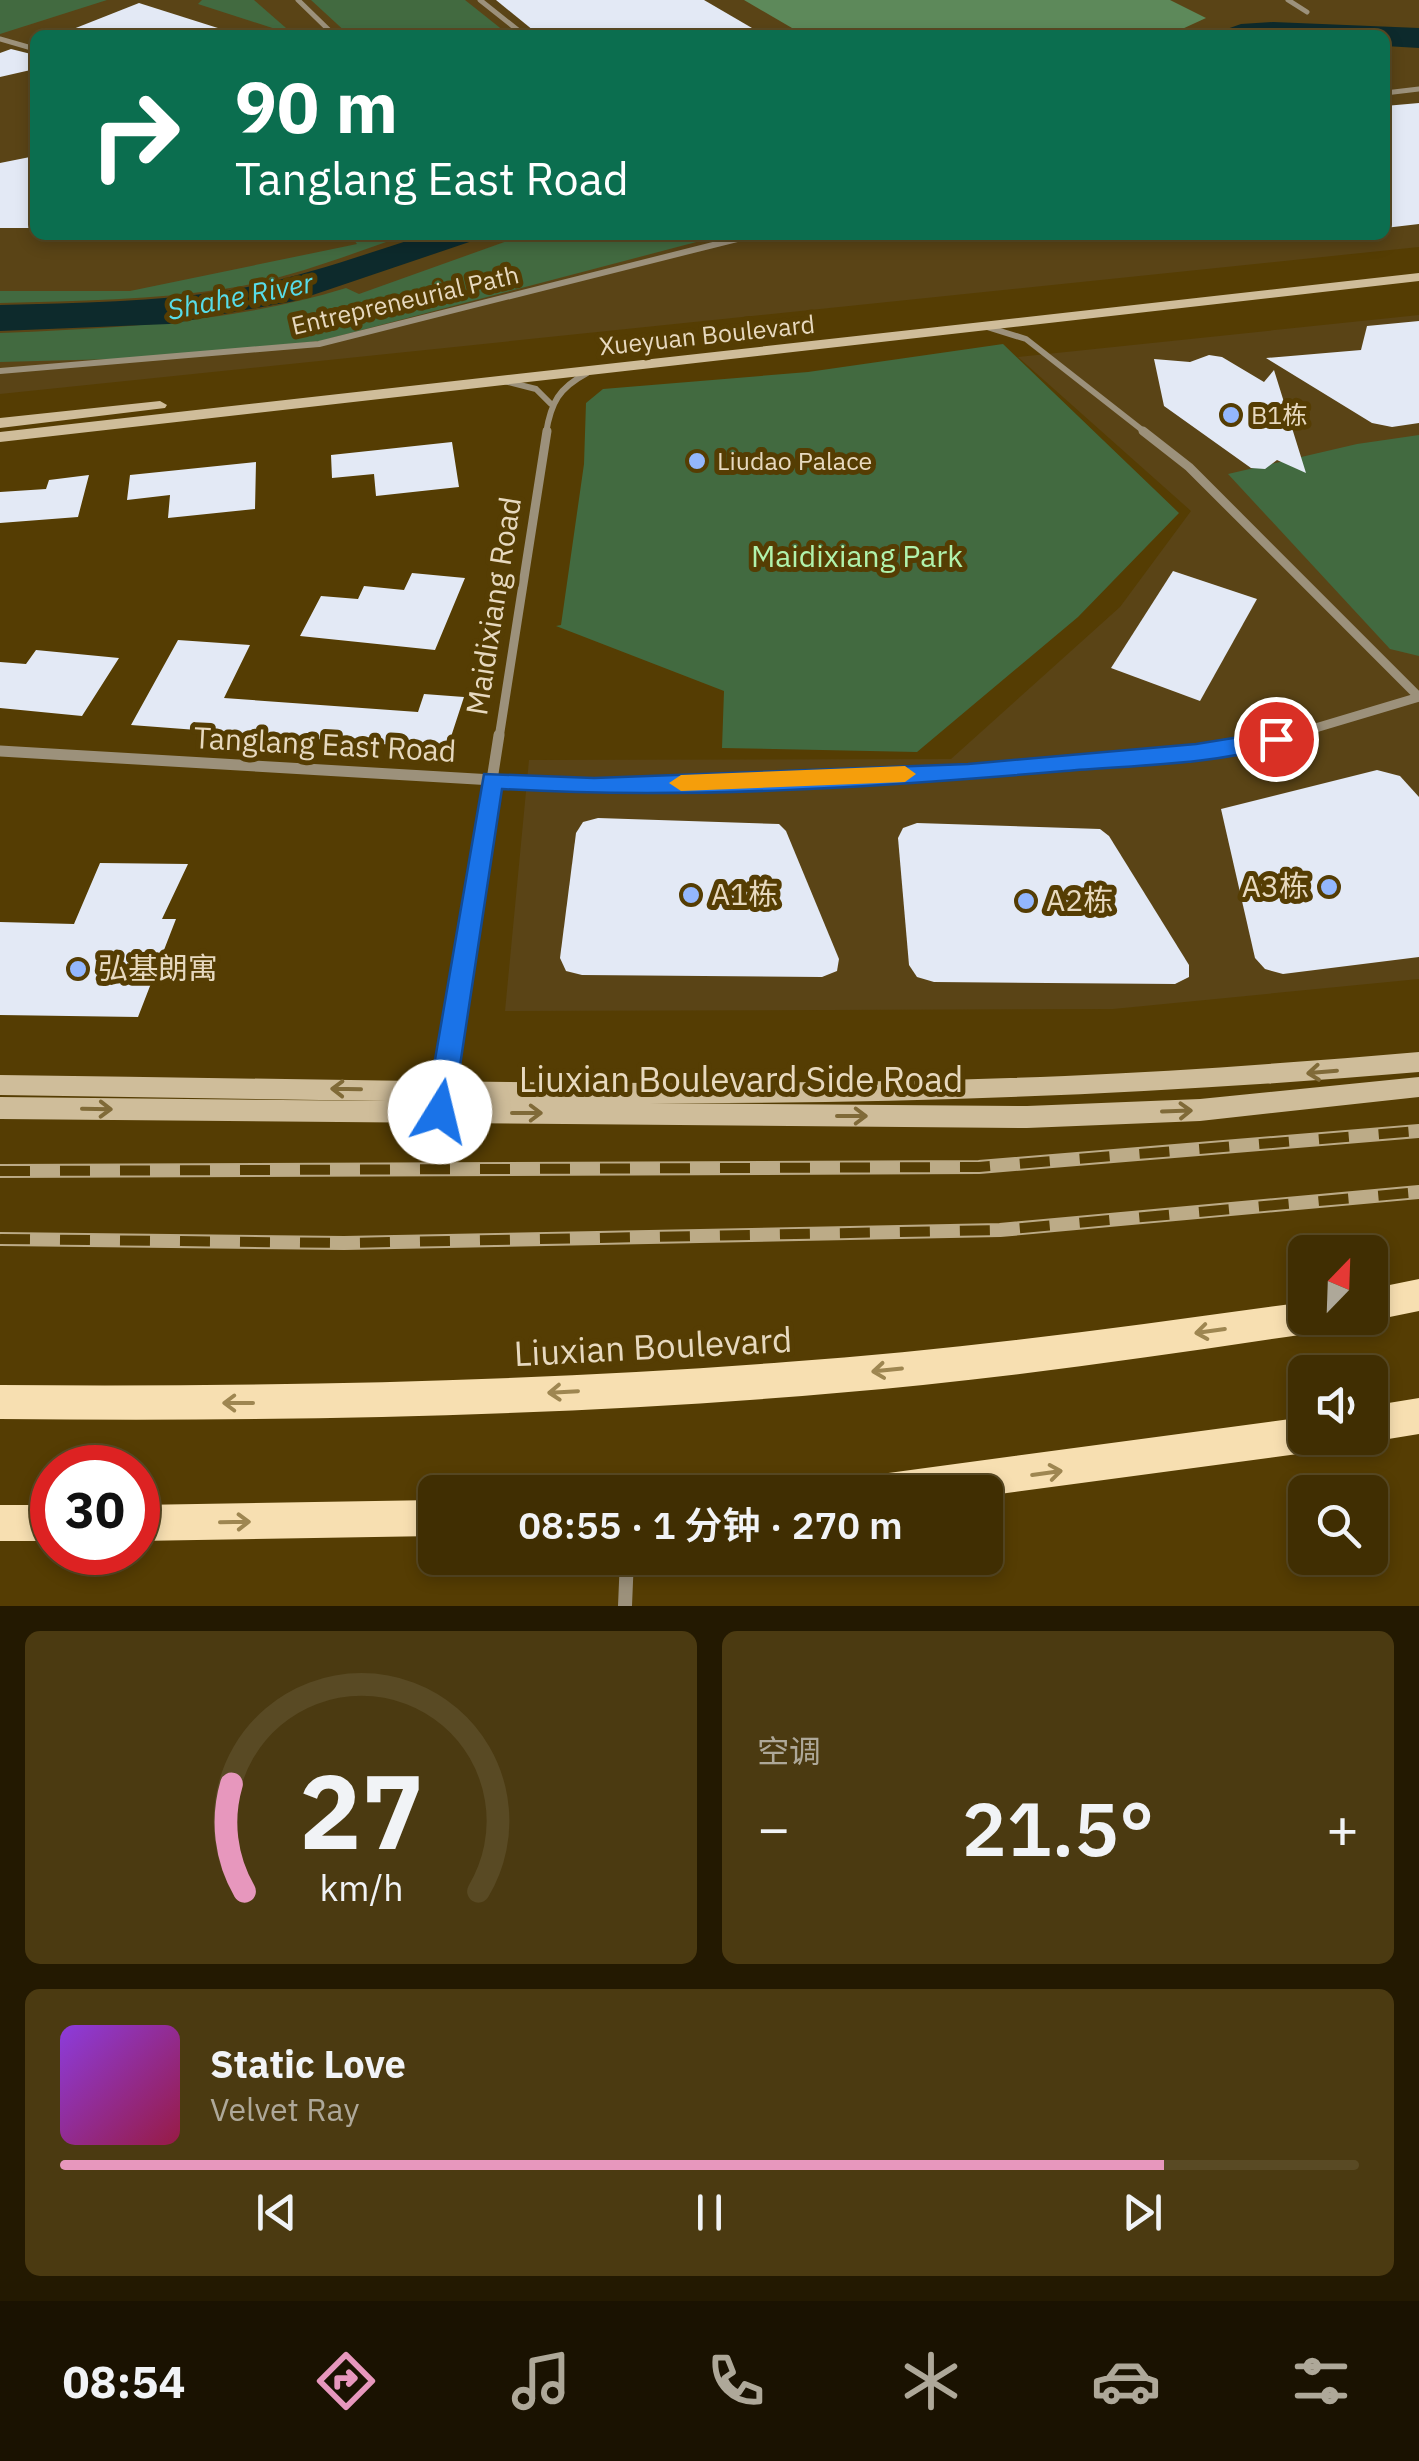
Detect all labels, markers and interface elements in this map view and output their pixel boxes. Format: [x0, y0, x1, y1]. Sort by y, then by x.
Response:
text: 90 m [235, 61, 398, 152]
icon: right [70, 70, 200, 200]
text: Tanglang East Road [235, 149, 629, 207]
street label: Entrepreneurial Path [288, 257, 522, 342]
water label: Shahe River [164, 263, 317, 328]
street label: Xueyuan Boulevard [597, 307, 816, 362]
place label: B1栋 [1251, 398, 1307, 431]
marker: B1栋 [1220, 404, 1242, 426]
place label: Liudao Palace [717, 444, 872, 477]
marker: Liudao Palace [686, 450, 708, 472]
street label: Maidixiang Road [456, 494, 529, 718]
park label: Maidixiang Park [751, 536, 963, 575]
pin [1234, 697, 1319, 782]
icon: arrive [1249, 712, 1304, 767]
street label: Tanglang East Road [193, 717, 457, 770]
place label: A3栋 [1242, 866, 1309, 905]
place label: A1栋 [711, 874, 778, 913]
marker: A3栋 [1318, 876, 1340, 898]
place label: A2栋 [1046, 880, 1113, 919]
marker: A1栋 [680, 884, 702, 906]
marker: A2栋 [1015, 890, 1037, 912]
place label: 弘基朗寓 [98, 948, 218, 987]
marker: 弘基朗寓 [67, 958, 89, 980]
street label: Liuxian Boulevard Side Road [519, 1056, 963, 1102]
position arrow [388, 1060, 492, 1164]
one-way arrow [1306, 1062, 1339, 1081]
one-way arrow [330, 1079, 362, 1098]
one-way arrow [80, 1100, 113, 1118]
one-way arrow [1161, 1102, 1193, 1121]
one-way arrow [510, 1104, 543, 1122]
one-way arrow [836, 1106, 868, 1126]
north arrow [1288, 1235, 1388, 1335]
map controls [1288, 1235, 1388, 1575]
street label: Liuxian Boulevard [513, 1316, 793, 1376]
one-way arrow [1194, 1323, 1226, 1341]
button: sound [1288, 1355, 1388, 1455]
one-way arrow [871, 1361, 904, 1380]
one-way arrow [547, 1383, 579, 1402]
one-way arrow [223, 1394, 256, 1412]
speed limit sign: 30 [30, 1445, 160, 1575]
one-way arrow [1031, 1463, 1063, 1481]
button: search [1288, 1475, 1388, 1575]
text: 08:55 · 1 分钟 · 270 m [518, 1500, 903, 1549]
one-way arrow [218, 1512, 250, 1532]
text: 空调 [757, 1730, 821, 1772]
text: 27 [299, 1742, 423, 1878]
text: 21.5° [962, 1779, 1154, 1877]
text: − [757, 1792, 790, 1863]
text: + [1326, 1792, 1359, 1863]
text: km/h [319, 1864, 403, 1911]
text: Static Love [210, 2039, 406, 2088]
text: Velvet Ray [210, 2088, 359, 2130]
icon: previous [249, 2185, 304, 2240]
icon: pause [682, 2185, 737, 2240]
icon: next [1115, 2185, 1170, 2240]
icon: directions [311, 2346, 381, 2416]
icon: music [506, 2346, 576, 2416]
icon: phone [701, 2346, 771, 2416]
icon: climate [896, 2346, 966, 2416]
icon: car [1091, 2346, 1161, 2416]
icon: filters [1286, 2346, 1356, 2416]
text: 08:54 [63, 2352, 185, 2410]

